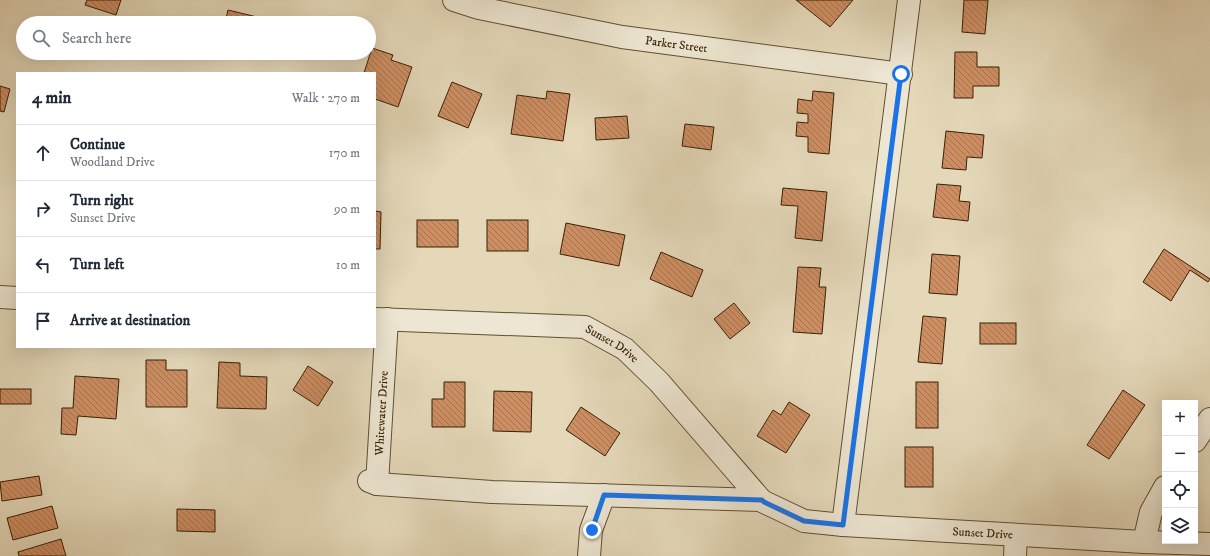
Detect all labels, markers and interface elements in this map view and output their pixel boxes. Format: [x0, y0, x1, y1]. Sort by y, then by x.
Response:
search box [16, 16, 376, 60]
icon: search [30, 27, 52, 49]
text: Search here [62, 29, 131, 48]
street label: Parker Street [644, 33, 709, 56]
route start [892, 65, 910, 83]
text: 4 min [32, 87, 71, 109]
text: Walk · 270 m [292, 90, 360, 106]
text: Continue [70, 135, 125, 154]
icon: ahead [32, 142, 54, 164]
text: 170 m [329, 145, 360, 161]
text: Woodland Drive [70, 154, 155, 170]
text: Turn right [70, 191, 133, 210]
icon: right [32, 198, 54, 220]
text: 90 m [334, 201, 360, 217]
text: Sunset Drive [70, 210, 136, 226]
icon: left [32, 254, 54, 276]
text: Turn left [70, 255, 124, 274]
text: 10 m [336, 257, 360, 273]
icon: arrive [32, 310, 54, 332]
text: Arrive at destination [70, 311, 190, 330]
street label: Sunset Drive [583, 322, 642, 366]
street label: Whitewater Drive [372, 370, 392, 457]
map controls [1162, 400, 1198, 544]
button: + [1162, 400, 1198, 436]
button: − [1162, 436, 1198, 472]
button: locate [1162, 472, 1198, 508]
button: layers [1162, 508, 1198, 544]
route end [583, 521, 601, 539]
street label: Sunset Drive [952, 524, 1013, 543]

